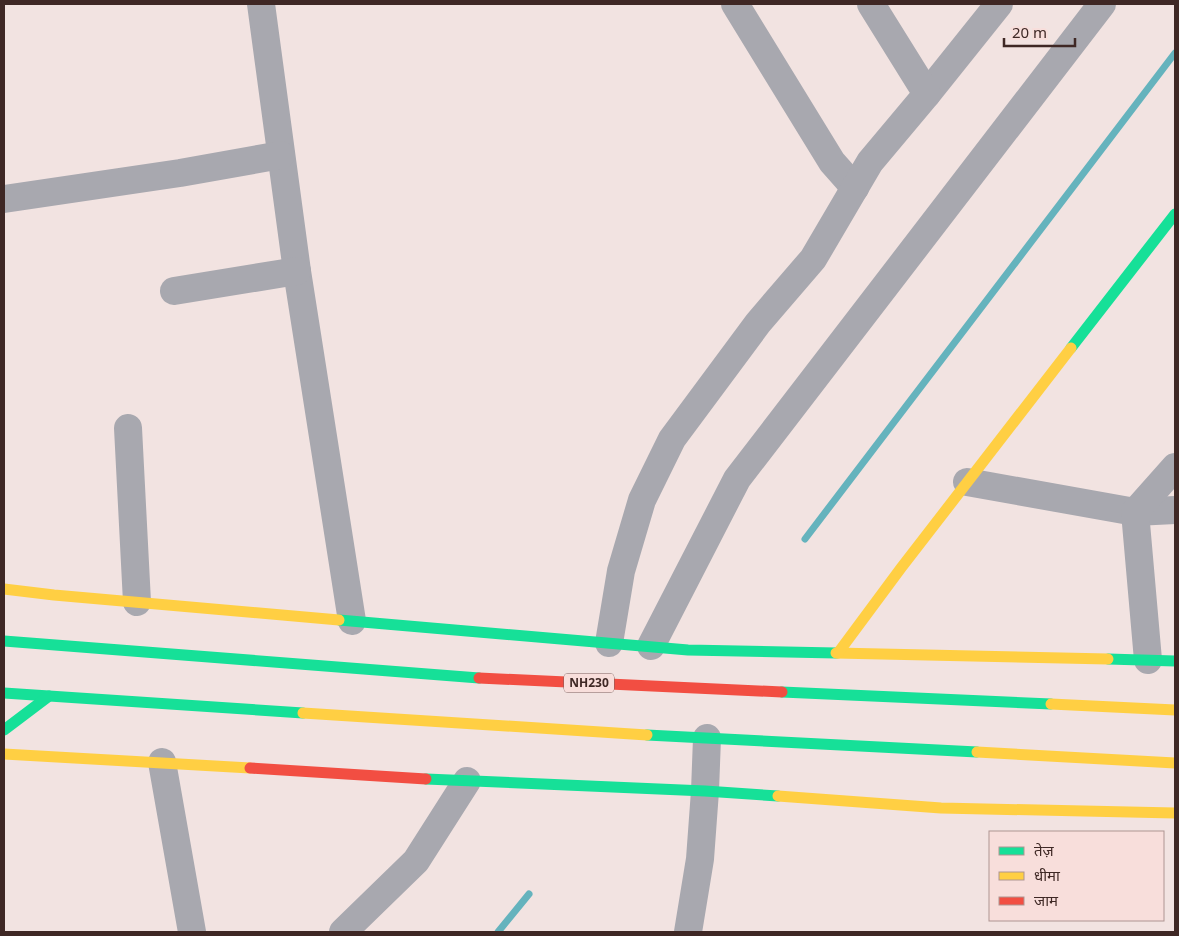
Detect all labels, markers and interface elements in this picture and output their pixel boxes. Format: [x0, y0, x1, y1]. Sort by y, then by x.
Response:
scale bar [1004, 15, 1075, 47]
text: 20 m [1012, 22, 1047, 42]
road number: NH230 [564, 674, 614, 692]
legend [989, 831, 1164, 921]
text: तेज़ [1034, 840, 1055, 860]
text: धीमा [1034, 865, 1061, 885]
text: जाम [1034, 890, 1059, 910]

